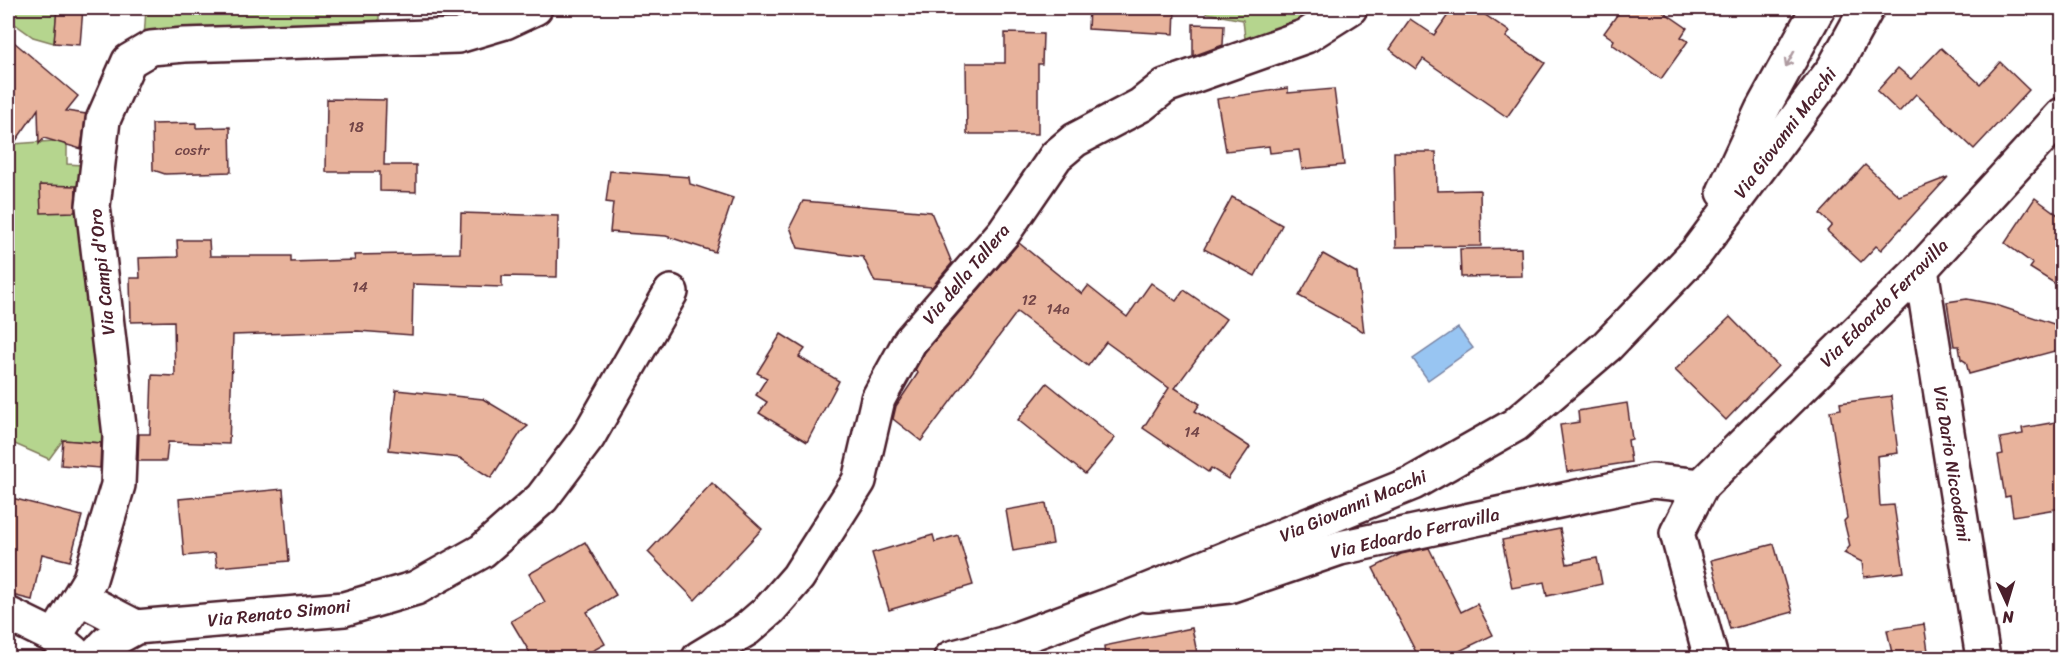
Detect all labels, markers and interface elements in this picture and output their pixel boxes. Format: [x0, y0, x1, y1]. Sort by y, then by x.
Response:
one-way arrow [1784, 50, 1796, 67]
street label: Via Giovanni Macchi [1725, 60, 1846, 205]
house number: 18 [348, 114, 364, 140]
house number: costr [175, 137, 210, 163]
street label: Via Campi d'Oro [79, 207, 125, 337]
street label: Via della Tallera [914, 216, 1018, 332]
street label: Via Edoardo Ferravilla [1812, 231, 1956, 375]
house number: 14 [352, 274, 368, 300]
house number: 12 [1021, 287, 1037, 313]
house number: 14a [1046, 296, 1070, 322]
street label: Via Dario Niccodemi [1924, 384, 1980, 545]
house number: 14 [1184, 419, 1200, 445]
street label: Via Giovanni Macchi [1274, 460, 1433, 551]
street label: Via Edoardo Ferravilla [1327, 498, 1503, 568]
north arrow [1977, 573, 2037, 633]
street label: Via Renato Simoni [206, 589, 353, 636]
text: N [2001, 603, 2016, 632]

